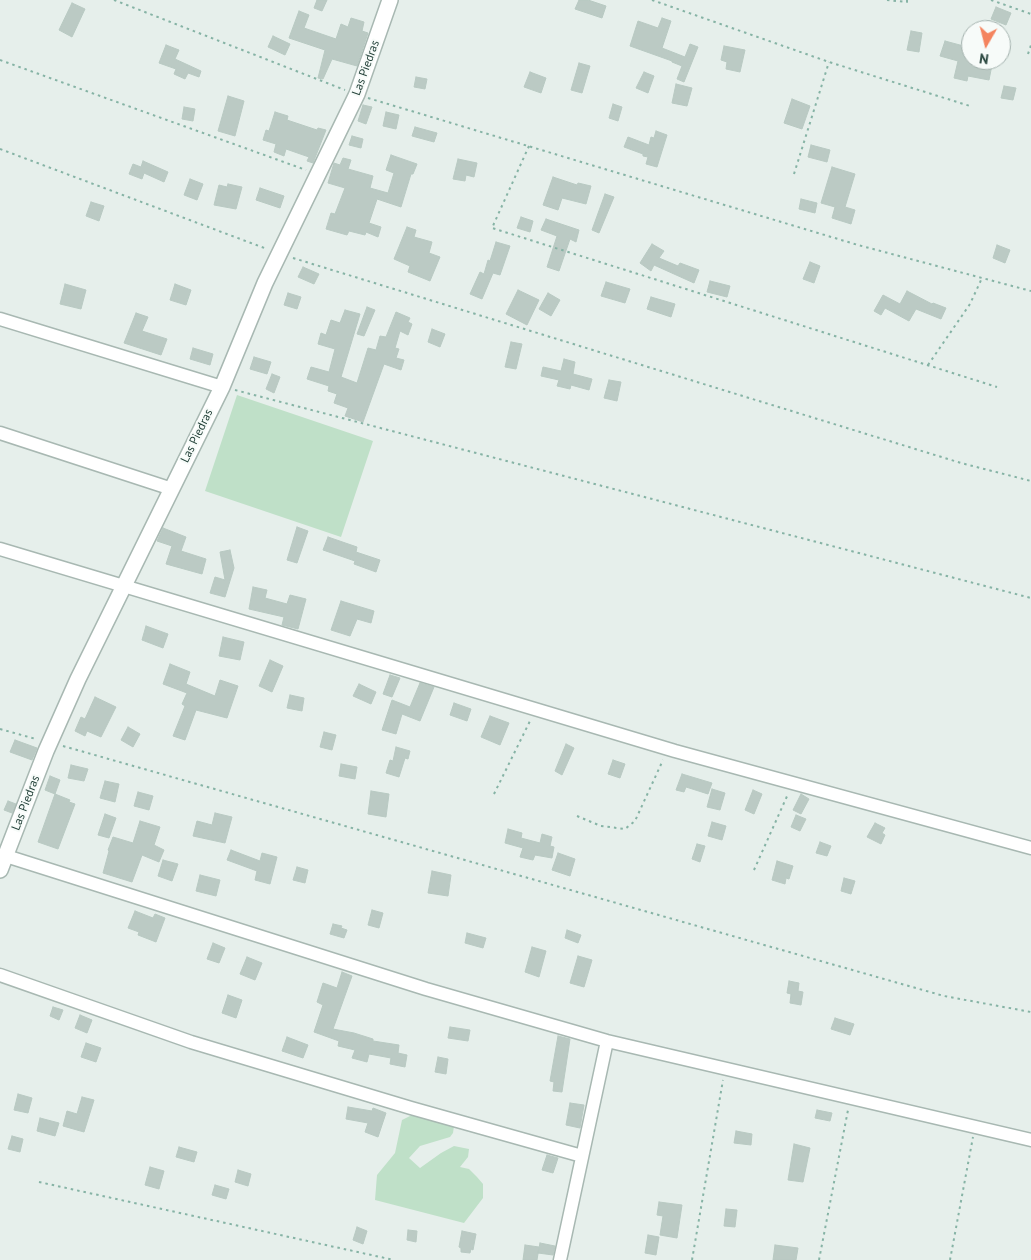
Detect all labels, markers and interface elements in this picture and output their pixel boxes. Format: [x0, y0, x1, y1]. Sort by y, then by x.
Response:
north arrow [961, 20, 1011, 70]
street label: Las Piedras [349, 38, 383, 98]
text: N [978, 49, 990, 68]
street label: Las Piedras [178, 407, 216, 465]
street label: Las Piedras [9, 773, 43, 833]

